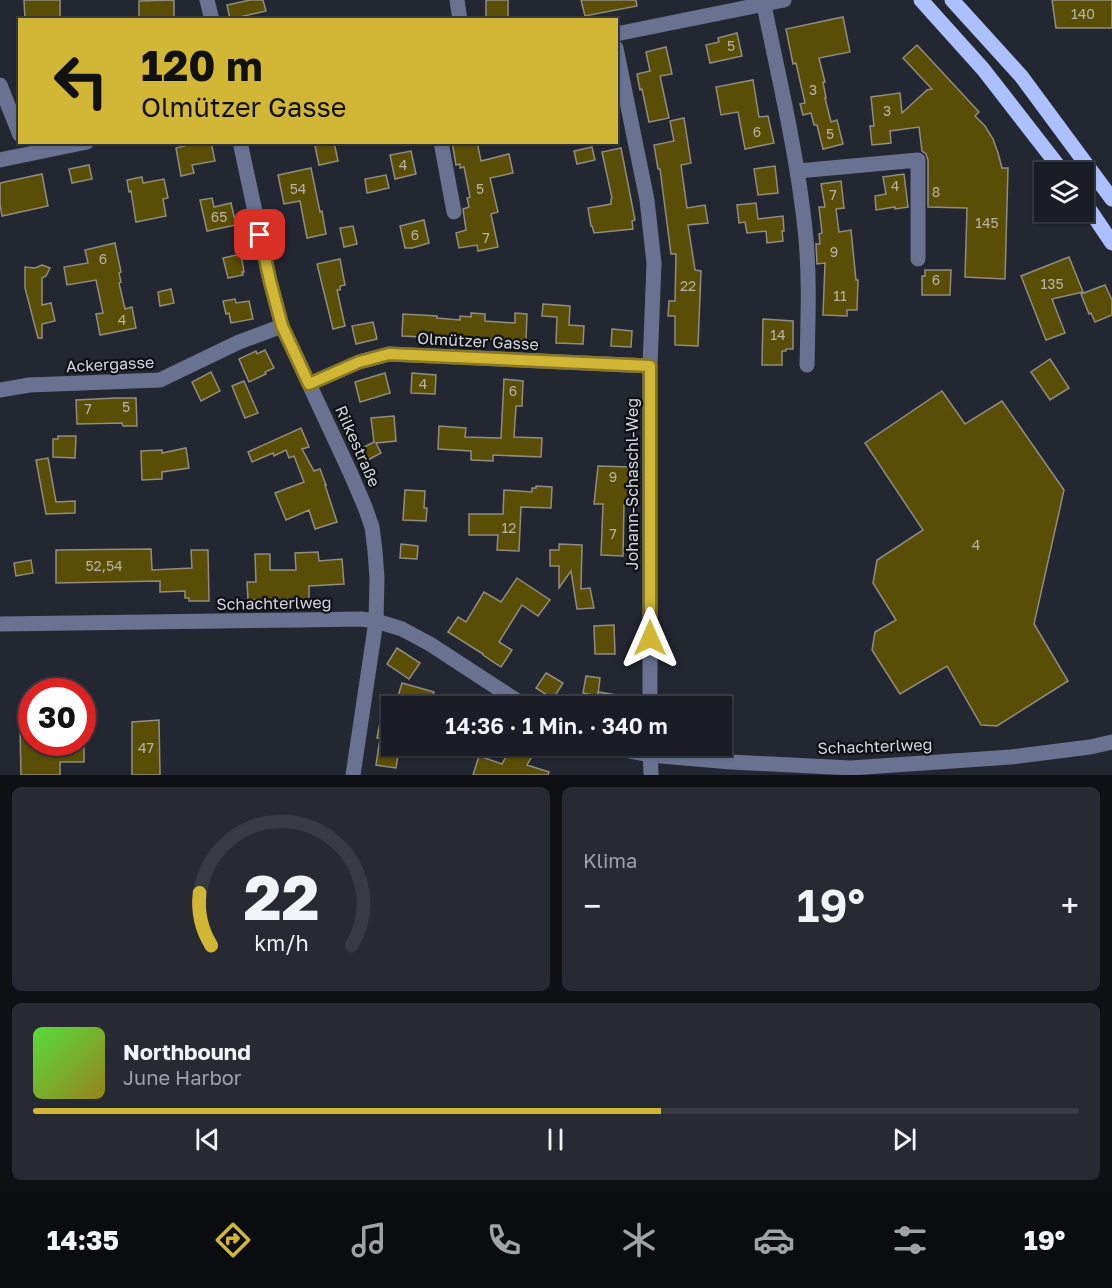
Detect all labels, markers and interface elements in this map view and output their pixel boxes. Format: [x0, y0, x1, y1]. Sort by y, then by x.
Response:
house number: 140 [1071, 5, 1095, 22]
house number: 5 [727, 37, 735, 54]
text: 120 m [141, 40, 263, 90]
icon: left [42, 42, 120, 120]
house number: 3 [809, 81, 817, 98]
text: Olmützer Gasse [141, 91, 346, 123]
house number: 3 [883, 102, 891, 119]
house number: 6 [753, 123, 761, 140]
house number: 5 [826, 125, 834, 142]
house number: 4 [399, 156, 407, 173]
map controls [1034, 162, 1094, 222]
button: layers [1034, 162, 1094, 222]
house number: 4 [891, 177, 899, 194]
house number: 54 [290, 180, 306, 197]
house number: 5 [476, 180, 484, 197]
house number: 8 [932, 183, 940, 200]
house number: 7 [829, 186, 837, 203]
house number: 65 [211, 208, 227, 225]
pin [234, 209, 285, 260]
house number: 145 [975, 214, 999, 231]
icon: arrive [243, 218, 276, 251]
house number: 6 [411, 226, 419, 243]
house number: 7 [482, 229, 490, 246]
house number: 9 [830, 243, 838, 260]
house number: 6 [99, 250, 107, 267]
house number: 6 [932, 271, 940, 288]
house number: 135 [1040, 275, 1064, 292]
house number: 22 [680, 277, 696, 294]
house number: 11 [833, 287, 847, 304]
house number: 4 [118, 311, 126, 328]
house number: 14 [770, 326, 786, 343]
street label: Olmützer Gasse [417, 328, 539, 354]
street label: Ackergasse [65, 352, 155, 376]
house number: 4 [419, 375, 427, 392]
house number: 6 [509, 382, 517, 399]
house number: 5 [122, 398, 130, 415]
street label: Johann-Schaschl-Weg [622, 398, 642, 570]
house number: 7 [84, 400, 92, 417]
street label: Rilkestraße [331, 402, 385, 490]
house number: 9 [609, 468, 617, 485]
house number: 12 [502, 519, 516, 536]
house number: 7 [609, 525, 617, 542]
house number: 4 [972, 536, 980, 553]
house number: 52,54 [85, 557, 123, 574]
street label: Schachterlweg [216, 592, 332, 614]
position arrow [618, 606, 682, 670]
speed limit sign: 30 [18, 678, 96, 756]
text: 14:36 · 1 Min. · 340 m [445, 712, 668, 739]
street label: Schachterlweg [817, 734, 933, 758]
house number: 47 [138, 739, 154, 756]
text: Klima [583, 848, 637, 872]
text: 22 [243, 859, 319, 934]
text: 19° [797, 878, 865, 932]
text: − [583, 886, 601, 925]
text: + [1061, 886, 1079, 925]
text: km/h [254, 930, 308, 956]
text: Northbound [123, 1038, 251, 1065]
text: June Harbor [123, 1065, 242, 1089]
icon: previous [191, 1123, 224, 1156]
icon: pause [539, 1123, 572, 1156]
icon: next [888, 1123, 921, 1156]
icon: directions [212, 1219, 254, 1261]
icon: music [348, 1219, 390, 1261]
icon: phone [483, 1219, 525, 1261]
icon: climate [618, 1219, 660, 1261]
icon: car [753, 1219, 795, 1261]
icon: filters [889, 1219, 931, 1261]
text: 14:35 [47, 1224, 119, 1256]
text: 19° [1024, 1224, 1065, 1256]

